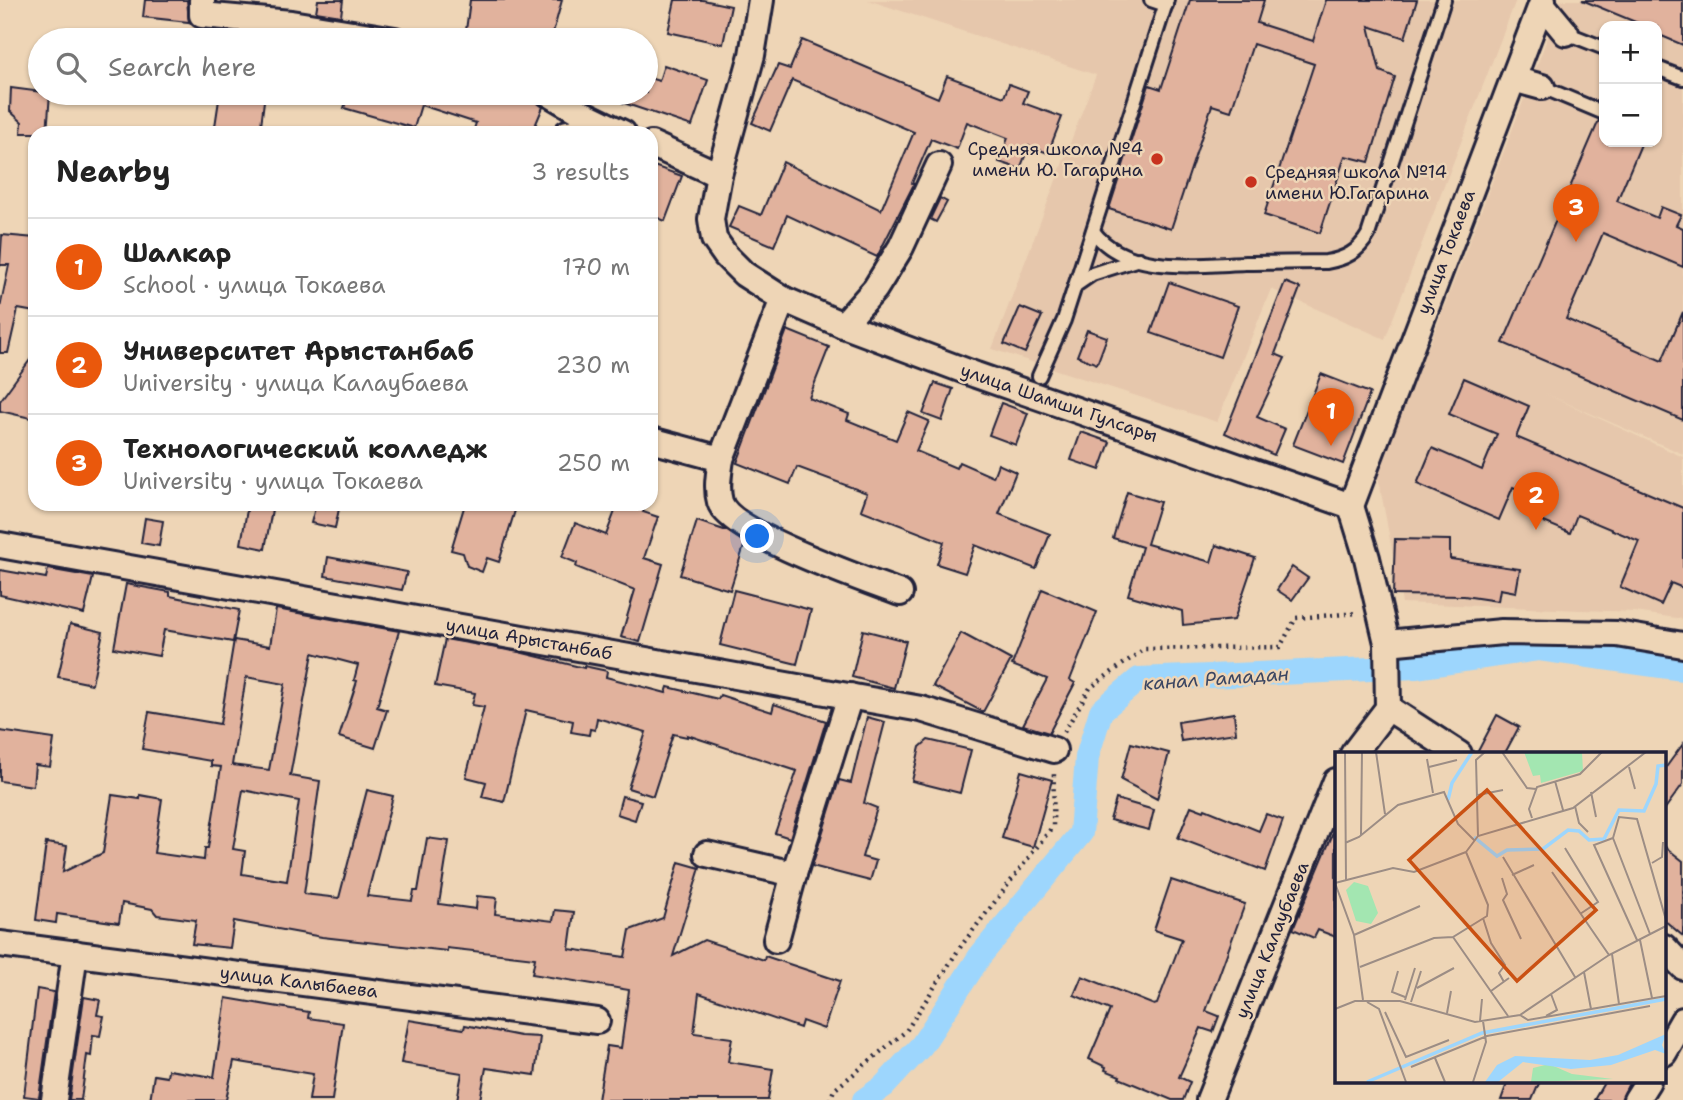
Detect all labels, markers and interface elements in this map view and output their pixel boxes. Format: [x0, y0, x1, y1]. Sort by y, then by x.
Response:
map controls [1599, 21, 1662, 147]
button: + [1599, 21, 1662, 84]
search box [28, 28, 658, 105]
icon: search [52, 48, 90, 86]
text: Search here [108, 49, 257, 84]
button: − [1599, 84, 1662, 147]
place label: Средняя школа №4 имени Ю. Гагарина [968, 137, 1143, 182]
text: Nearby [56, 151, 171, 192]
marker: Средняя школа №4 имени Ю. Гагарина [1149, 151, 1165, 167]
text: 3 results [531, 157, 630, 187]
place label: Средняя школа №14 имени Ю.Гагарина [1265, 160, 1447, 205]
marker: Средняя школа №14 имени Ю.Гагарина [1243, 174, 1259, 190]
pin: 3 [1553, 184, 1599, 242]
street label: улица Токаева [1411, 186, 1481, 318]
text: Шалкар [123, 235, 231, 270]
text: 1 [74, 252, 84, 282]
text: 170 m [562, 252, 630, 282]
text: School · улица Токаева [123, 270, 386, 300]
text: Университет Арыстанбаб [123, 333, 473, 368]
text: 2 [71, 350, 87, 380]
text: 230 m [556, 350, 630, 380]
street label: улица Шамши Гулсары [957, 358, 1161, 448]
text: University · улица Калаубаева [123, 368, 468, 398]
pin: 1 [1308, 388, 1354, 446]
text: Технологический колледж [123, 431, 487, 466]
text: 3 [71, 448, 87, 478]
text: 250 m [557, 448, 630, 478]
text: University · улица Токаева [123, 466, 423, 496]
pin: 2 [1513, 472, 1559, 530]
your location [740, 519, 774, 553]
street label: улица Арыстанбаб [444, 613, 614, 665]
water label: канал Рамадан [1142, 661, 1290, 696]
inset map [1335, 752, 1666, 1082]
street label: улица Калаубаева [1230, 858, 1314, 1022]
street label: улица Калыбаева [219, 960, 379, 1004]

